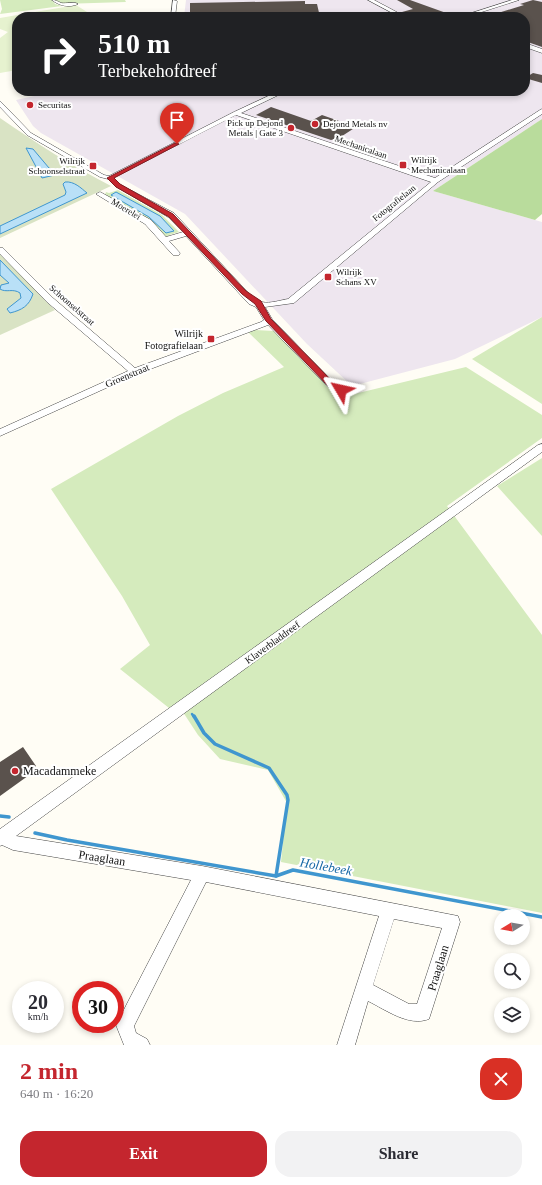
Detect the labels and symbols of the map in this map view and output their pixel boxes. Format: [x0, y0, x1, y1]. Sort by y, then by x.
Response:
marker: Securitas [25, 100, 35, 110]
place label: Securitas [38, 100, 71, 110]
pin [160, 103, 194, 144]
place label: Pick up Dejond Metals | Gate 3 [227, 118, 283, 138]
marker: Dejond Metals nv [310, 119, 320, 129]
place label: Dejond Metals nv [323, 119, 388, 129]
marker: Pick up Dejond Metals | Gate 3 [286, 123, 296, 133]
street label: Mechanicalaan [334, 133, 389, 161]
place label: Wilrijk Mechanicalaan [411, 155, 466, 175]
place label: Wilrijk Schoonselstraat [29, 156, 85, 176]
marker: Wilrijk Mechanicalaan [398, 160, 408, 170]
marker: Wilrijk Schoonselstraat [88, 161, 98, 171]
street label: Fotografielaan [370, 182, 418, 223]
street label: Moerelei [110, 196, 143, 222]
place label: Wilrijk Schans XV [336, 267, 377, 287]
marker: Wilrijk Schans XV [323, 272, 333, 282]
street label: Schoonselstraat [47, 283, 97, 328]
place label: Wilrijk Fotografielaan [145, 328, 203, 351]
marker: Wilrijk Fotografielaan [206, 334, 216, 344]
street label: Groenstraat [104, 361, 151, 390]
position arrow [320, 369, 362, 411]
street label: Klaverbladdreef [243, 618, 302, 666]
place label: Macadammeke [23, 764, 96, 778]
marker: Macadammeke [10, 766, 20, 776]
street label: Praaglaan [78, 847, 126, 869]
water label: Hollebeek [298, 854, 353, 878]
north arrow [494, 909, 530, 945]
street label: Praaglaan [424, 943, 452, 993]
speed limit sign: 30 [72, 981, 124, 1033]

